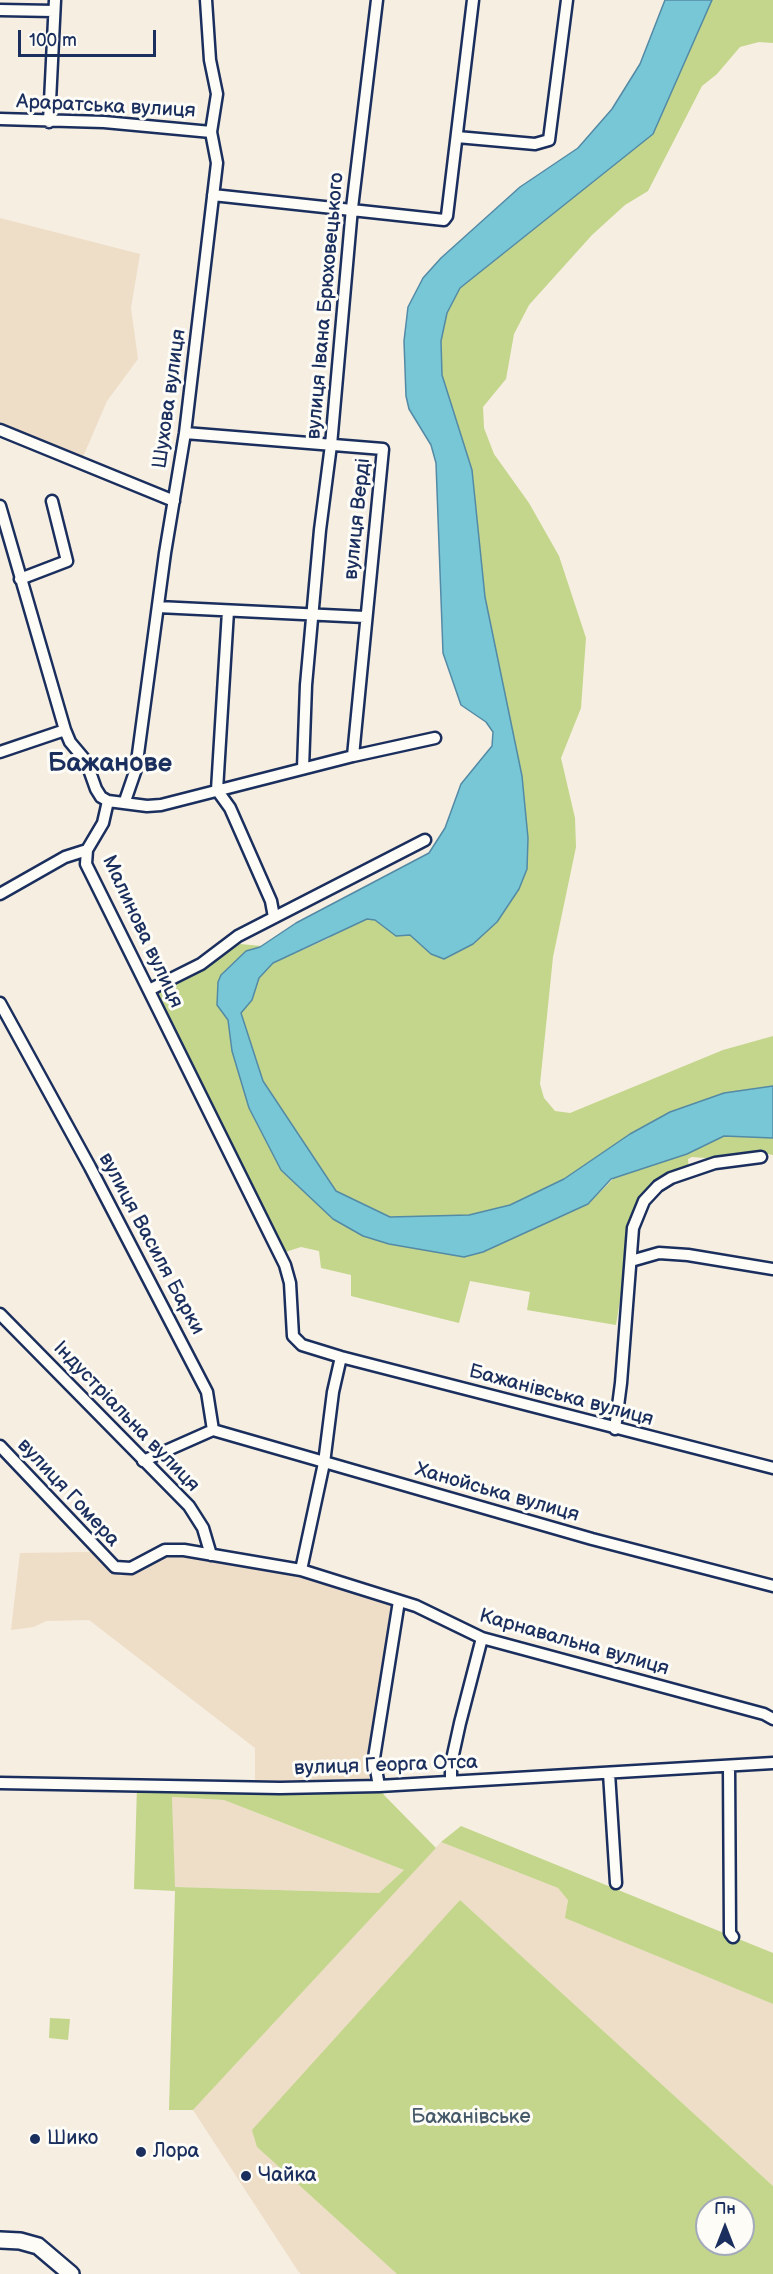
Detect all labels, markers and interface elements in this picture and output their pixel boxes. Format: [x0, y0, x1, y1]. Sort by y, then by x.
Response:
scale bar [21, 18, 159, 56]
text: 100 m [29, 30, 77, 51]
street label: Араратська вулиця [16, 90, 196, 124]
street label: вулиця Івана Брюховецького [302, 172, 350, 440]
street label: Шухова вулиця [148, 328, 192, 470]
street label: вулиця Верді [340, 457, 376, 581]
district label: Бажанове [48, 748, 172, 780]
street label: Малинова вулиця [96, 852, 188, 1012]
street label: вулиця Василя Барки [93, 1149, 209, 1339]
street label: Індустріальна вулиця [48, 1337, 204, 1497]
street label: Бажанівська вулиця [466, 1360, 656, 1432]
street label: вулиця Гомера [12, 1434, 124, 1552]
street label: Ханойська вулиця [412, 1458, 582, 1528]
street label: Карнавальна вулиця [476, 1604, 672, 1682]
street label: вулиця Георга Отса [294, 1751, 478, 1781]
park label: Бажанівське [411, 2106, 531, 2130]
place label: Шико [47, 2127, 98, 2151]
marker: Шико [28, 2132, 42, 2146]
place label: Лора [153, 2140, 199, 2164]
marker: Лора [134, 2145, 148, 2159]
place label: Чайка [258, 2164, 317, 2188]
marker: Чайка [239, 2169, 253, 2183]
north arrow [695, 2196, 755, 2256]
text: Пн [714, 2200, 736, 2219]

